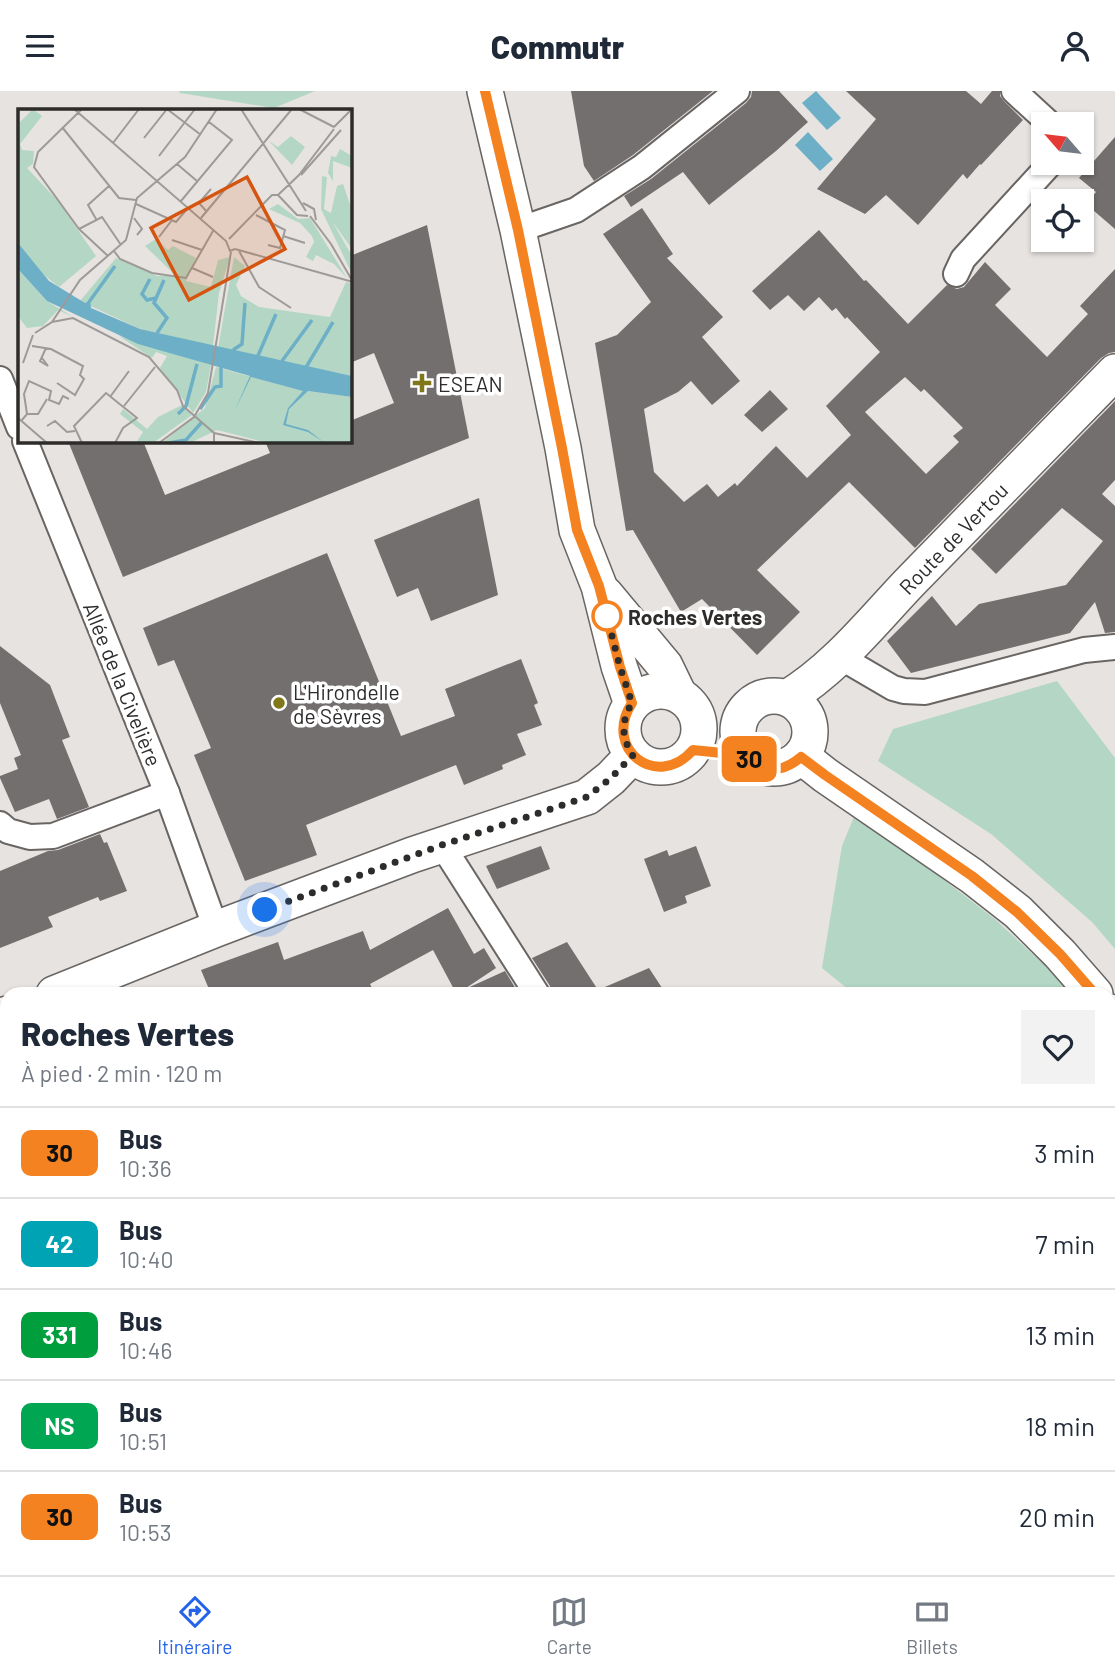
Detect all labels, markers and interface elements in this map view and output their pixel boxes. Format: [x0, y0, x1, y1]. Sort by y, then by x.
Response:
icon: menu [21, 27, 59, 65]
text: Commutr [491, 27, 624, 65]
icon: person [1056, 27, 1094, 65]
inset map [18, 109, 352, 443]
north arrow [1031, 112, 1094, 175]
map controls [1031, 112, 1094, 252]
button: locate [1031, 189, 1094, 252]
place label: ESEAN [438, 371, 503, 396]
marker: ESEAN [412, 373, 432, 393]
street label: Route de Vertou [893, 477, 1013, 599]
street label: Allée de la Civelière [79, 598, 167, 770]
marker: Roches Vertes [592, 601, 622, 631]
place label: Roches Vertes [628, 604, 762, 629]
place label: L'Hirondelle de Sèvres [293, 679, 400, 728]
marker: L'Hirondelle de Sèvres [271, 695, 287, 711]
line badge: 30 [718, 736, 780, 782]
text: 30 [736, 744, 762, 773]
your location [247, 892, 282, 927]
button: heart [1021, 1010, 1095, 1084]
text: Roches Vertes [21, 1013, 234, 1053]
text: À pied · 2 min · 120 m [21, 1059, 222, 1087]
text: Bus [119, 1123, 162, 1154]
text: 3 min [1034, 1137, 1095, 1168]
text: 30 [46, 1138, 73, 1167]
text: 10:36 [119, 1154, 172, 1182]
text: Bus [119, 1214, 162, 1245]
text: 7 min [1035, 1228, 1095, 1259]
text: 42 [46, 1229, 73, 1258]
text: 10:40 [119, 1245, 174, 1273]
text: Bus [119, 1305, 162, 1336]
text: 13 min [1025, 1319, 1095, 1350]
text: 331 [42, 1320, 77, 1349]
text: 10:46 [119, 1336, 172, 1364]
text: Bus [119, 1396, 162, 1427]
text: 18 min [1025, 1410, 1095, 1441]
text: NS [44, 1411, 75, 1440]
text: 10:51 [119, 1427, 167, 1455]
text: Bus [119, 1487, 162, 1518]
text: 20 min [1019, 1501, 1095, 1532]
text: 30 [46, 1502, 73, 1531]
text: 10:53 [119, 1518, 172, 1546]
tab: Itinéraire [157, 1593, 232, 1658]
tab: Carte [547, 1593, 592, 1658]
tab: Billets [906, 1593, 958, 1658]

